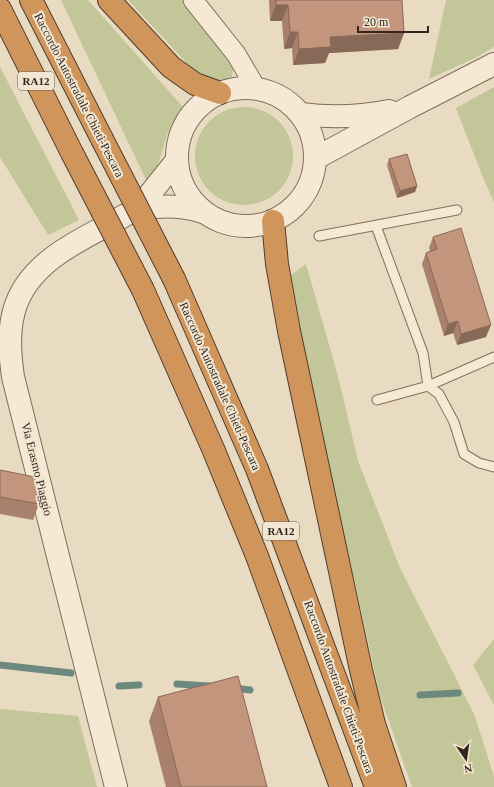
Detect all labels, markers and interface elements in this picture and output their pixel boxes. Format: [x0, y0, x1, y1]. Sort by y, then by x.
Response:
scale bar [358, 8, 428, 34]
street label: Raccordo Autostradale Chieti-Pescara [31, 10, 127, 180]
text: 20 m [364, 15, 389, 29]
road number: RA12 [18, 72, 54, 90]
street label: Raccordo Autostradale Chieti-Pescara [176, 300, 264, 473]
street label: Via Erasmo Piaggio [19, 421, 55, 517]
road number: RA12 [263, 522, 299, 540]
street label: Raccordo Autostradale Chieti-Pescara [301, 599, 377, 776]
north arrow [446, 739, 486, 779]
text: N [463, 762, 473, 775]

